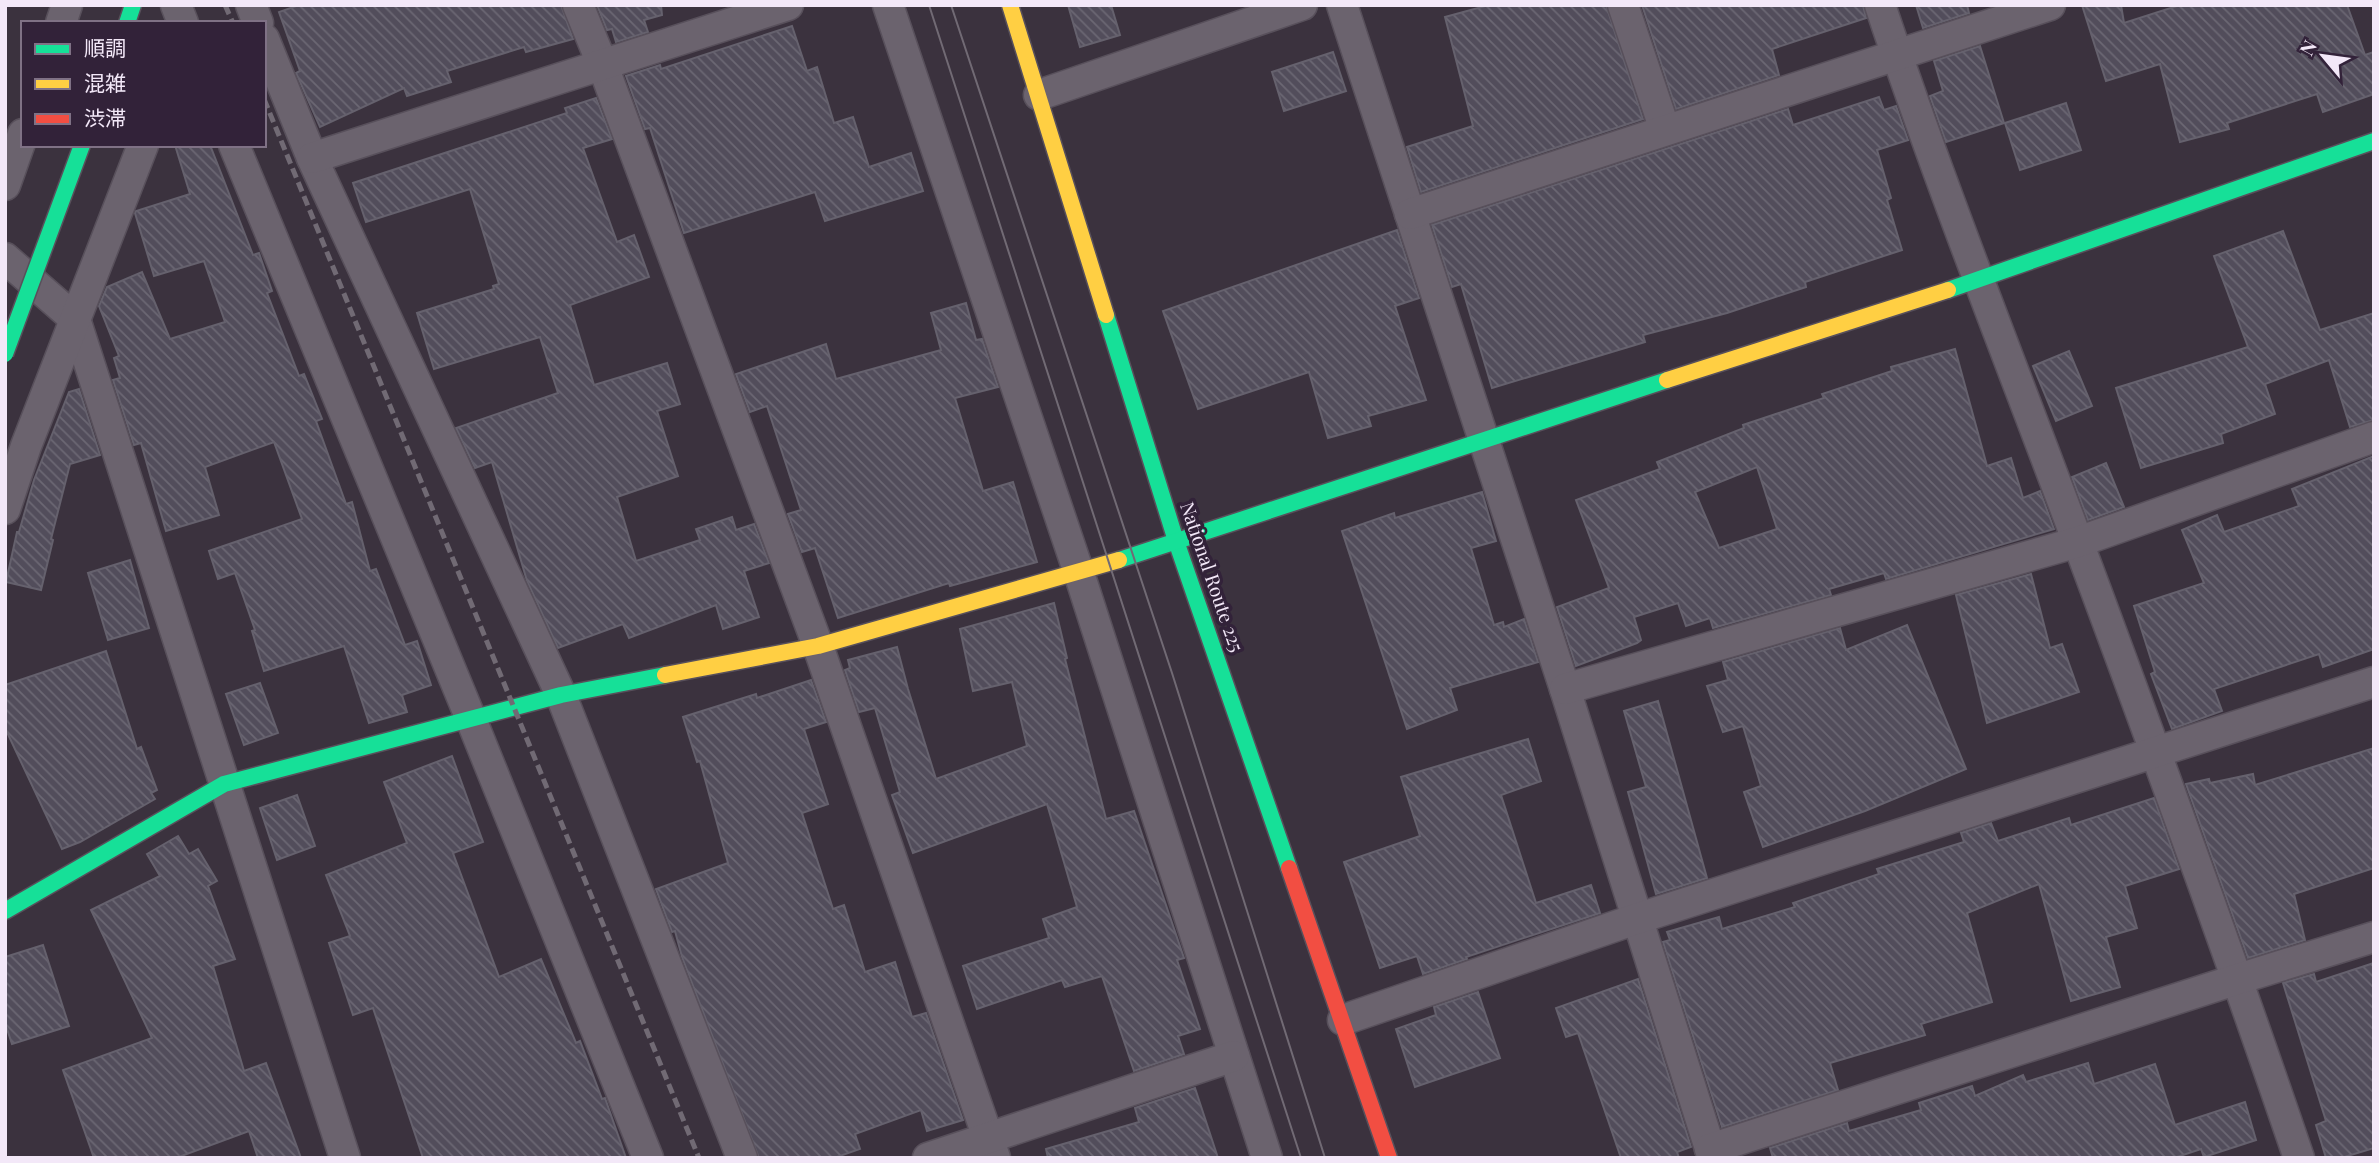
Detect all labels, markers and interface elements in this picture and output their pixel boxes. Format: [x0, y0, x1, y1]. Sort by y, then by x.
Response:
legend [21, 21, 266, 147]
north arrow [2288, 21, 2358, 91]
text: 順調 [84, 33, 126, 61]
text: N [2293, 35, 2322, 60]
text: 混雑 [84, 68, 126, 96]
text: 渋滞 [84, 103, 126, 131]
street label: National Route 225 [1175, 498, 1251, 655]

